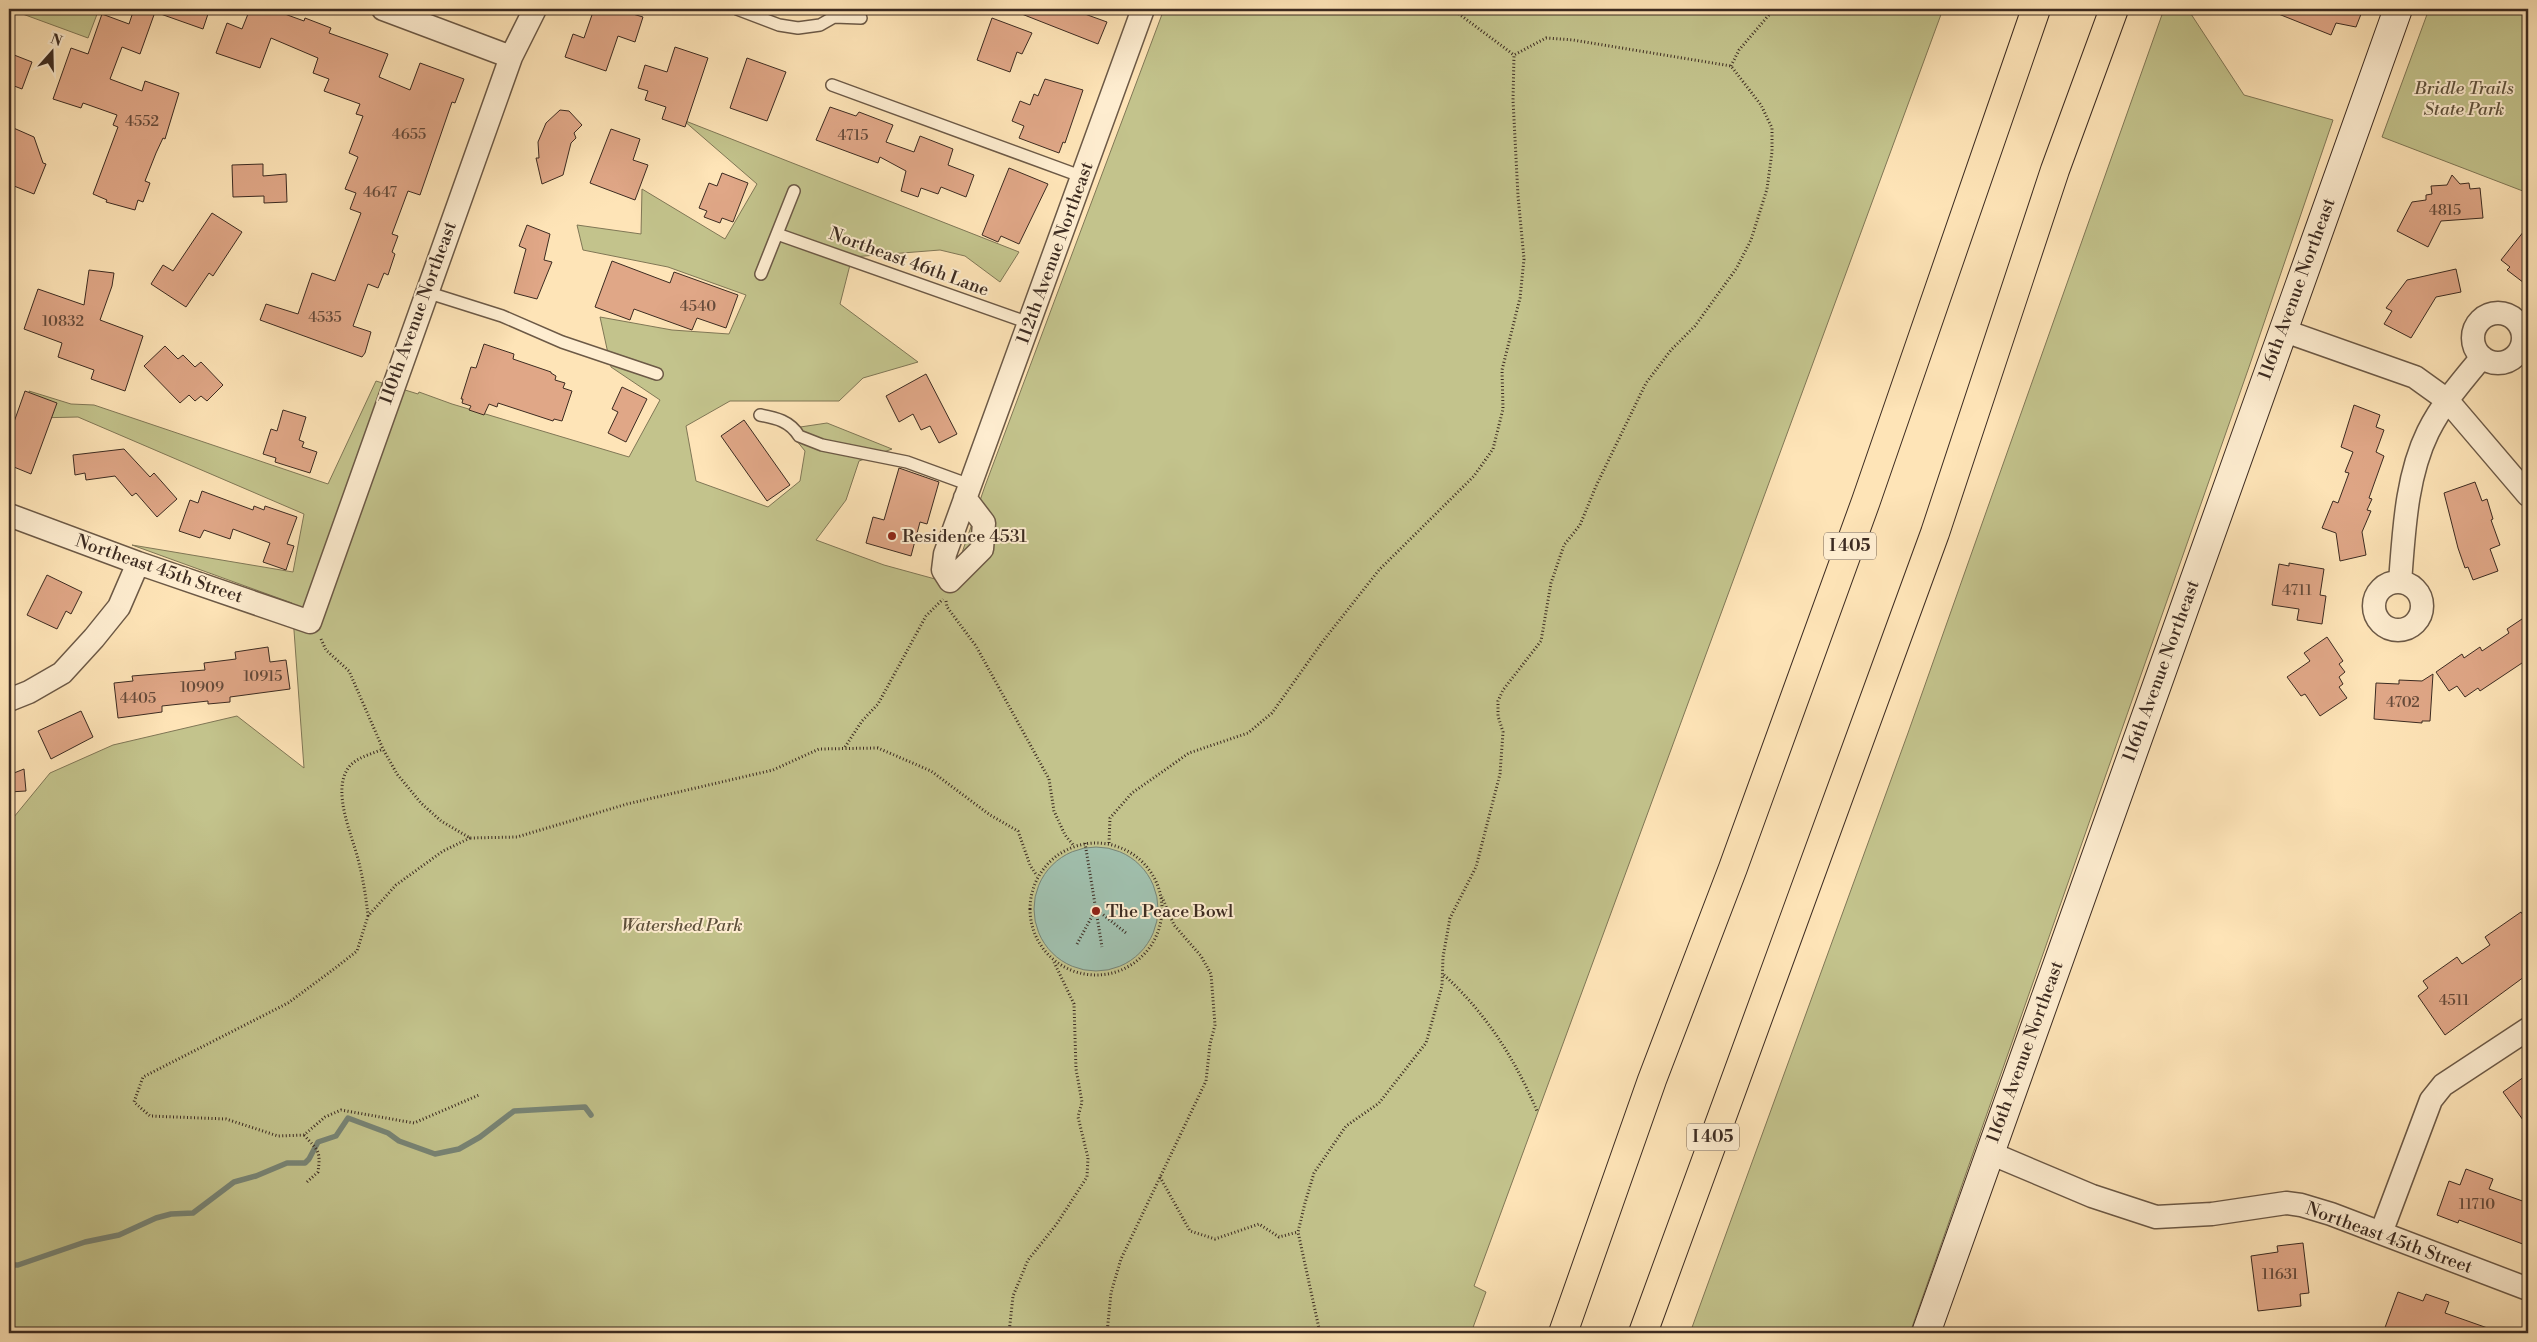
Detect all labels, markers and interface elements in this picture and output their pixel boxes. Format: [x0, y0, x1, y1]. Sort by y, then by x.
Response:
north arrow [28, 28, 78, 78]
text: N [48, 30, 64, 51]
park label: Bridle Trails State Park [2413, 77, 2514, 121]
house number: 4552 [125, 112, 159, 131]
house number: 4655 [392, 125, 426, 144]
house number: 4715 [837, 126, 869, 145]
street label: 112th Avenue Northeast [1011, 158, 1099, 347]
house number: 4647 [363, 183, 398, 202]
street label: 116th Avenue Northeast [2253, 194, 2341, 383]
house number: 4815 [2429, 201, 2461, 220]
street label: 110th Avenue Northeast [374, 218, 462, 408]
street label: Northeast 46th Lane [826, 222, 992, 302]
house number: 4540 [680, 297, 716, 316]
house number: 4535 [308, 308, 342, 327]
house number: 10832 [42, 312, 84, 331]
place label: Residence 4531 [902, 525, 1027, 548]
street label: Northeast 45th Street [72, 530, 246, 609]
marker: Residence 4531 [886, 530, 898, 542]
road number: I 405 [1824, 532, 1876, 560]
street label: 116th Avenue Northeast [2117, 576, 2205, 765]
house number: 4711 [2282, 581, 2312, 600]
house number: 10915 [243, 667, 283, 686]
house number: 10909 [180, 678, 224, 697]
house number: 4405 [120, 689, 156, 708]
house number: 4702 [2386, 693, 2420, 712]
place label: The Peace Bowl [1106, 900, 1234, 923]
marker: The Peace Bowl [1090, 905, 1102, 917]
park label: Watershed Park [621, 914, 743, 937]
street label: 116th Avenue Northeast [1981, 957, 2069, 1146]
house number: 4511 [2439, 991, 2470, 1010]
road number: I 405 [1687, 1124, 1739, 1150]
house number: 11710 [2459, 1195, 2495, 1214]
street label: Northeast 45th Street [2302, 1197, 2476, 1279]
house number: 11631 [2262, 1265, 2299, 1284]

